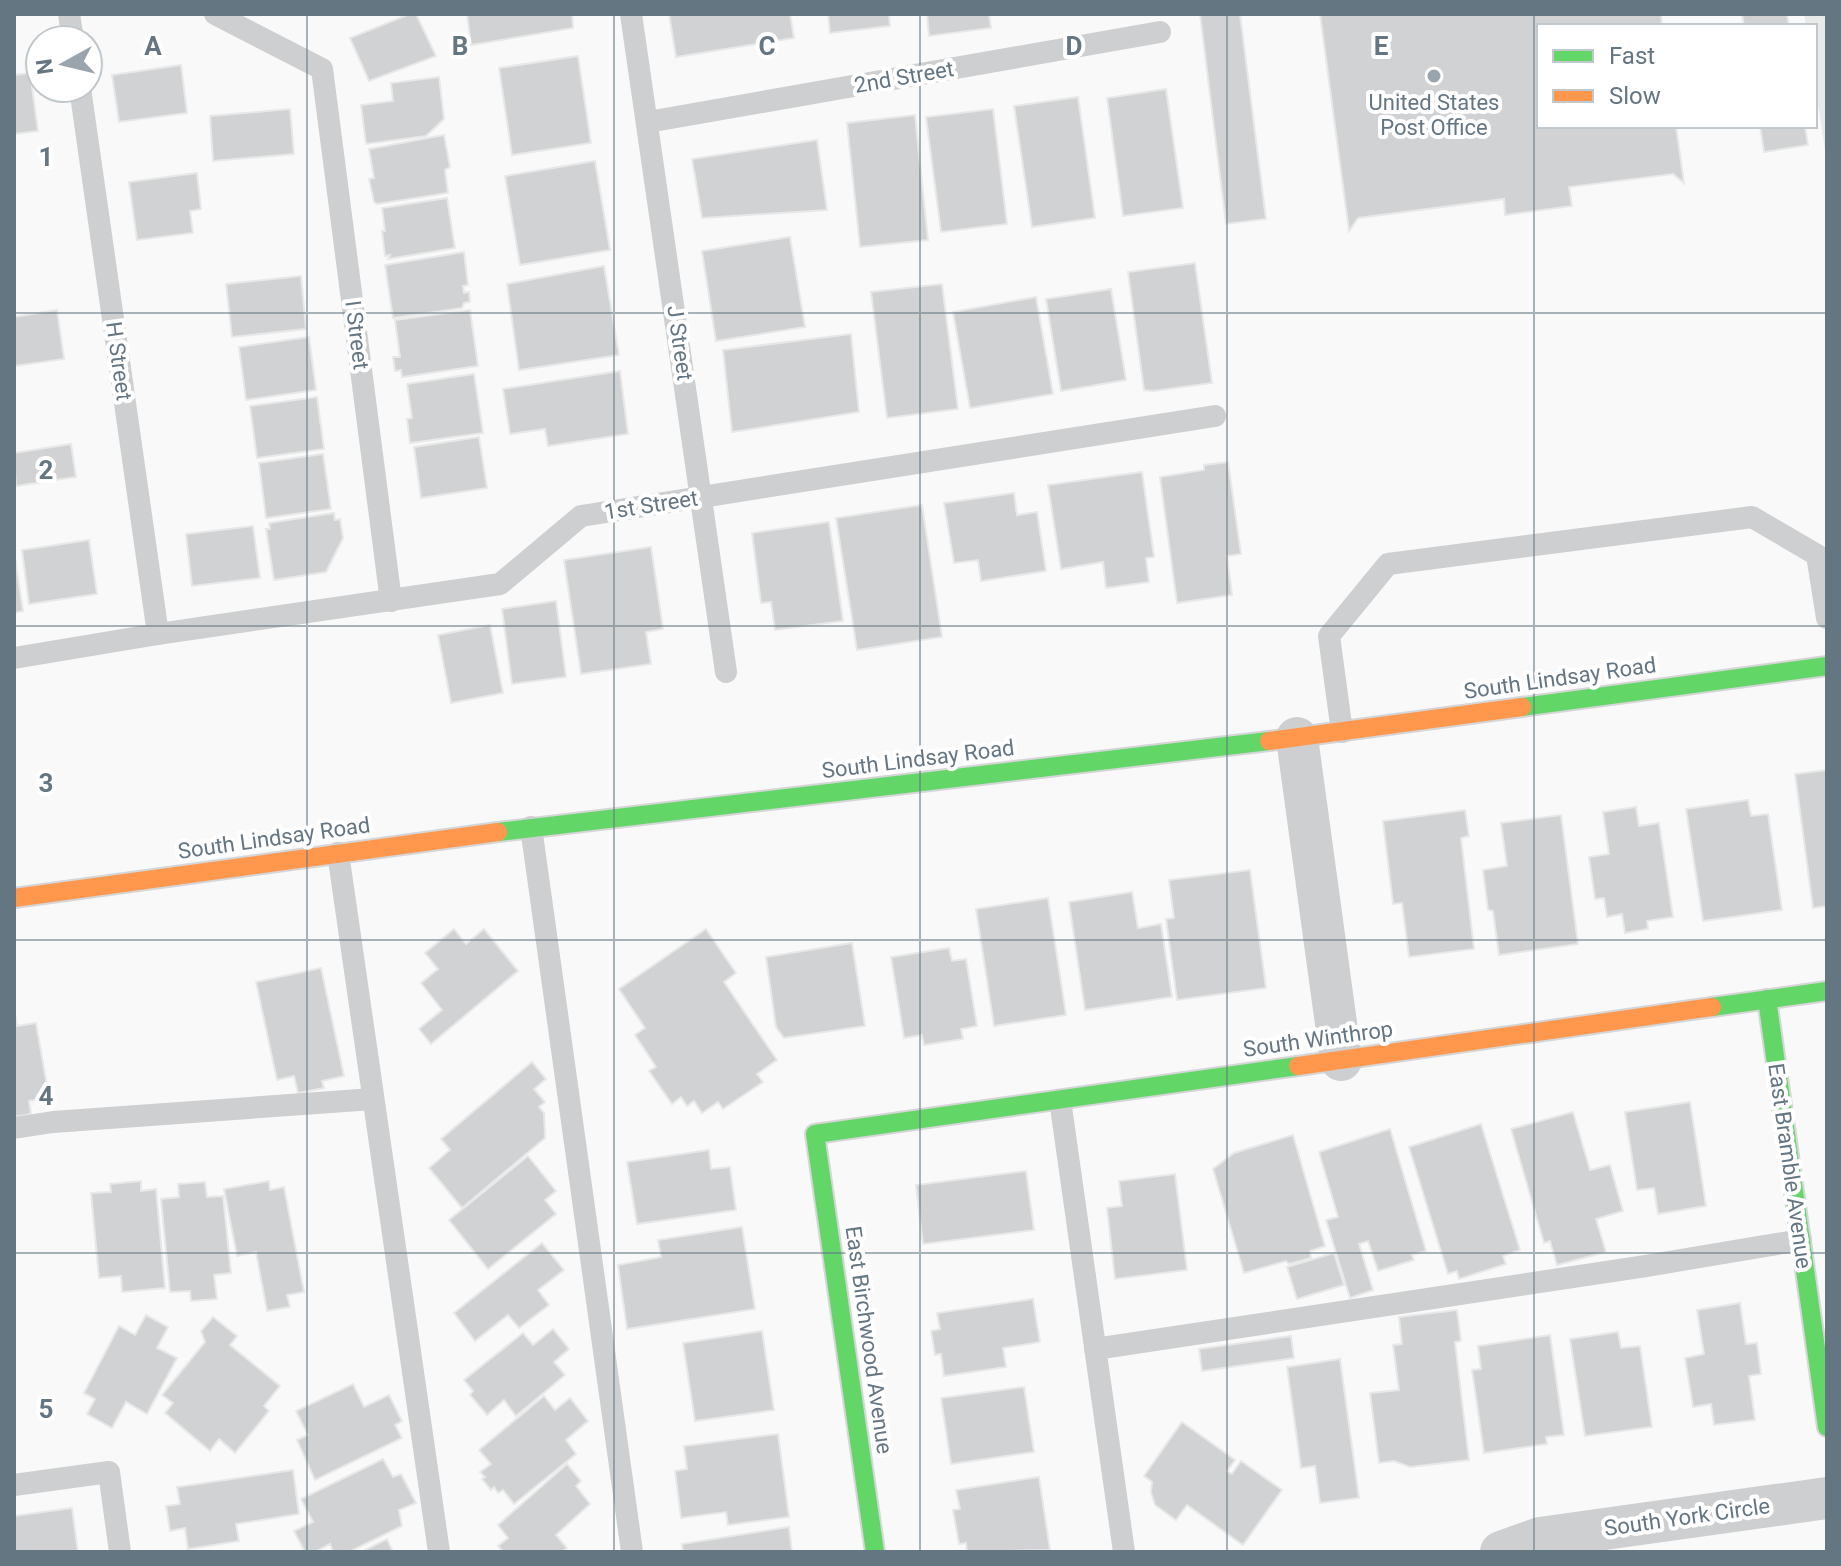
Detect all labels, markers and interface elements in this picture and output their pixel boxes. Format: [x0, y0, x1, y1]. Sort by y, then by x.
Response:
north arrow [24, 24, 104, 104]
legend [1537, 24, 1817, 128]
text: A [144, 31, 162, 61]
text: B [452, 31, 468, 61]
text: C [758, 31, 776, 61]
text: D [1066, 31, 1082, 61]
text: E [1374, 31, 1389, 61]
text: Fast [1609, 42, 1655, 70]
street label: 2nd Street [852, 56, 956, 98]
text: N [31, 57, 58, 76]
marker: United States Post Office [1425, 67, 1443, 85]
text: Slow [1609, 82, 1661, 110]
place label: United States Post Office [1369, 90, 1499, 140]
text: 1 [39, 142, 53, 172]
street label: I Street [340, 299, 374, 371]
street label: J Street [662, 304, 698, 382]
street label: H Street [101, 320, 137, 402]
text: 2 [39, 455, 53, 485]
street label: 1st Street [602, 485, 700, 525]
street label: South Lindsay Road [1462, 652, 1658, 704]
street label: South Lindsay Road [820, 735, 1016, 783]
text: 3 [39, 768, 53, 798]
street label: South Lindsay Road [176, 812, 372, 864]
street label: South Winthrop [1242, 1016, 1394, 1062]
street label: East Bramble Avenue [1763, 1062, 1817, 1270]
text: 4 [39, 1081, 54, 1111]
street label: East Birchwood Avenue [841, 1224, 897, 1456]
text: 5 [39, 1394, 53, 1424]
street label: South York Circle [1603, 1493, 1771, 1541]

